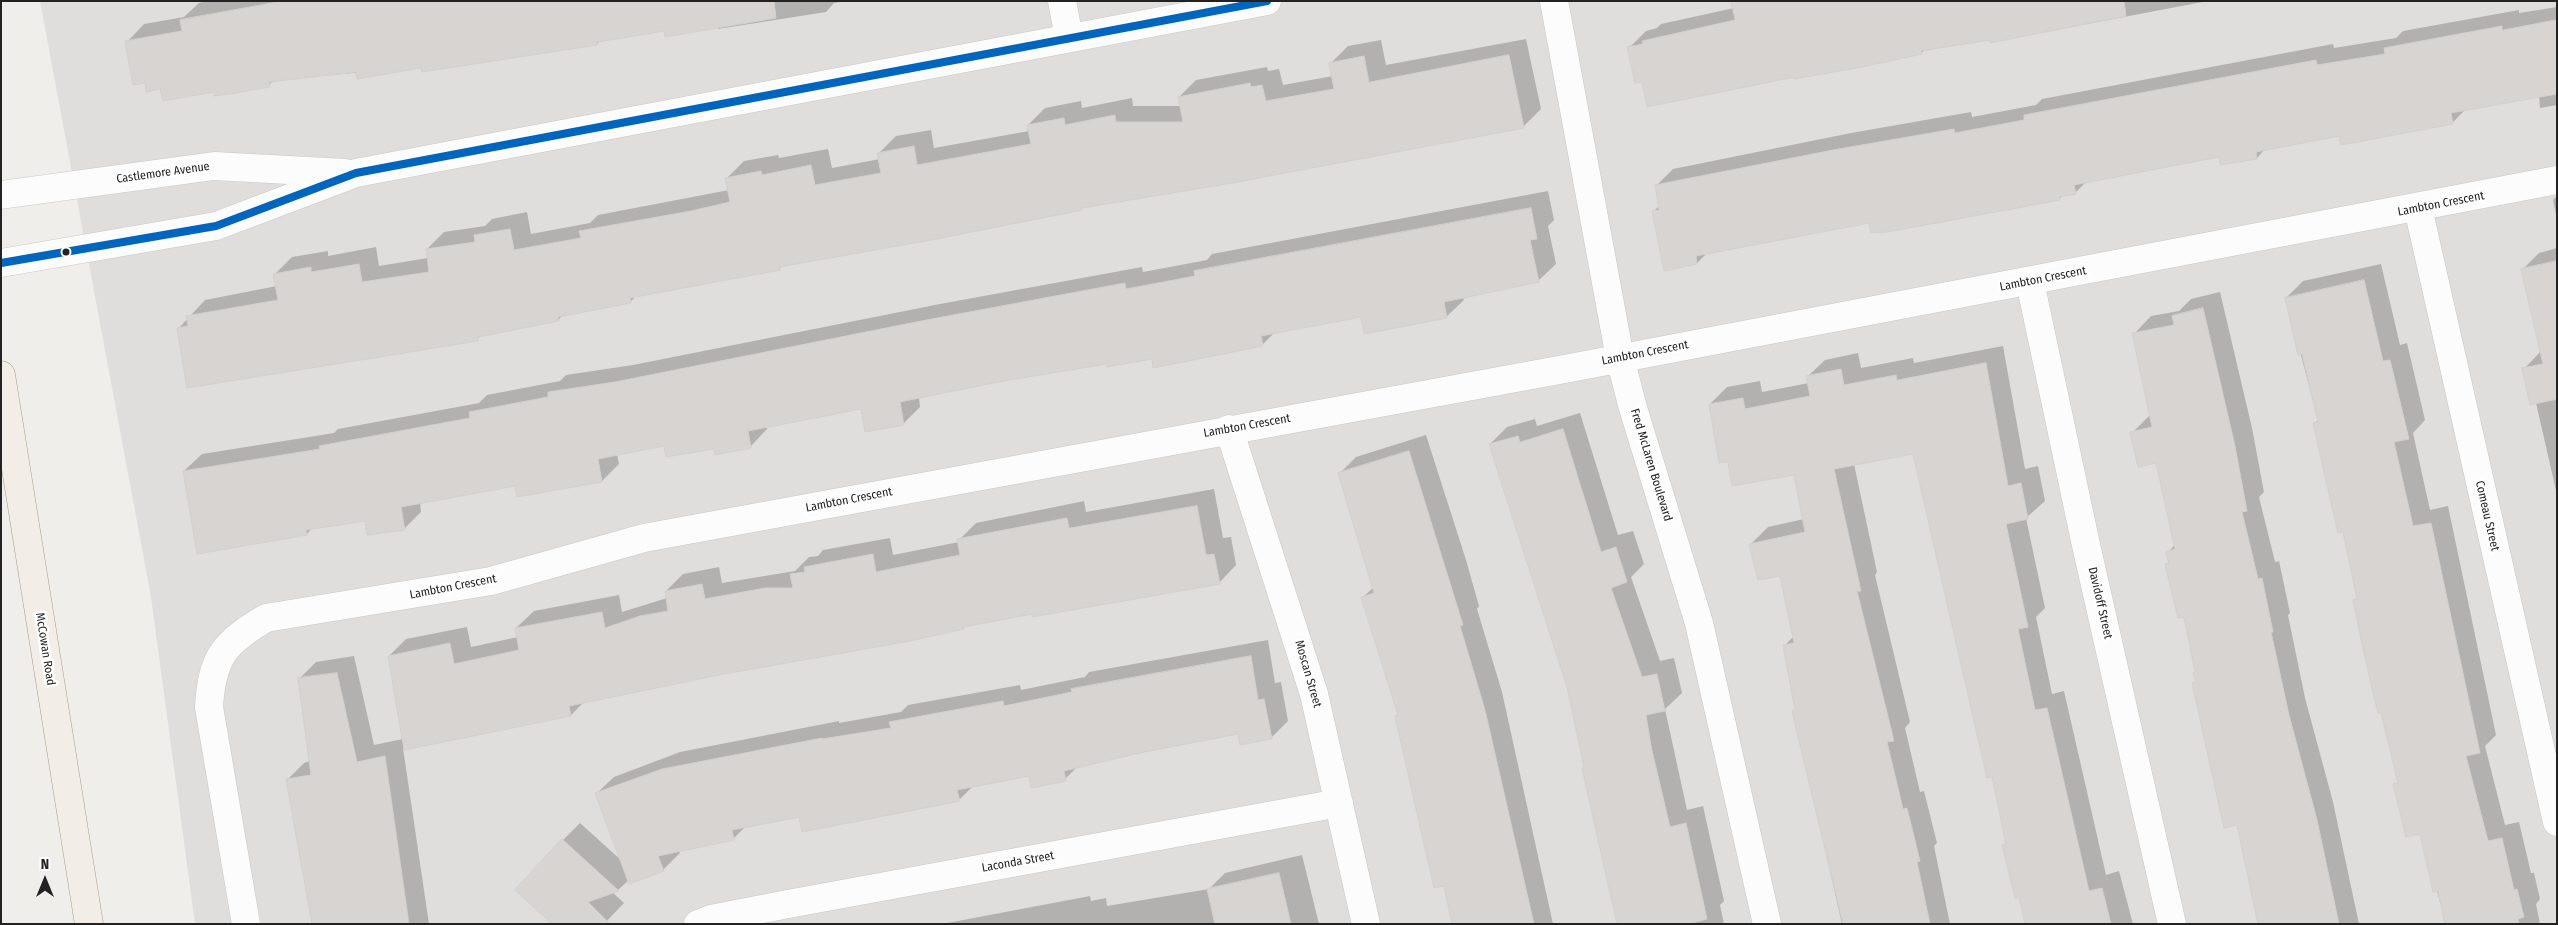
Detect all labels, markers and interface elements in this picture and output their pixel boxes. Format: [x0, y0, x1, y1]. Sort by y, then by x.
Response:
street label: Castlemore Avenue [115, 159, 211, 187]
street label: Lambton Crescent [2397, 189, 2485, 219]
unlabelled marker [61, 247, 71, 257]
street label: Lambton Crescent [1999, 264, 2087, 294]
street label: Lambton Crescent [1601, 338, 1689, 368]
street label: Fred McLaren Boulevard [1627, 407, 1675, 523]
street label: Lambton Crescent [1203, 411, 1291, 441]
street label: Comeau Street [2472, 479, 2502, 553]
street label: Lambton Crescent [805, 485, 893, 515]
street label: Davidoff Street [2085, 566, 2115, 640]
street label: Lambton Crescent [409, 572, 497, 602]
street label: McCowan Road [32, 612, 58, 686]
street label: Moscan Street [1291, 639, 1325, 709]
street label: Laconda Street [981, 849, 1055, 875]
north arrow [20, 855, 70, 905]
text: N [41, 856, 49, 873]

